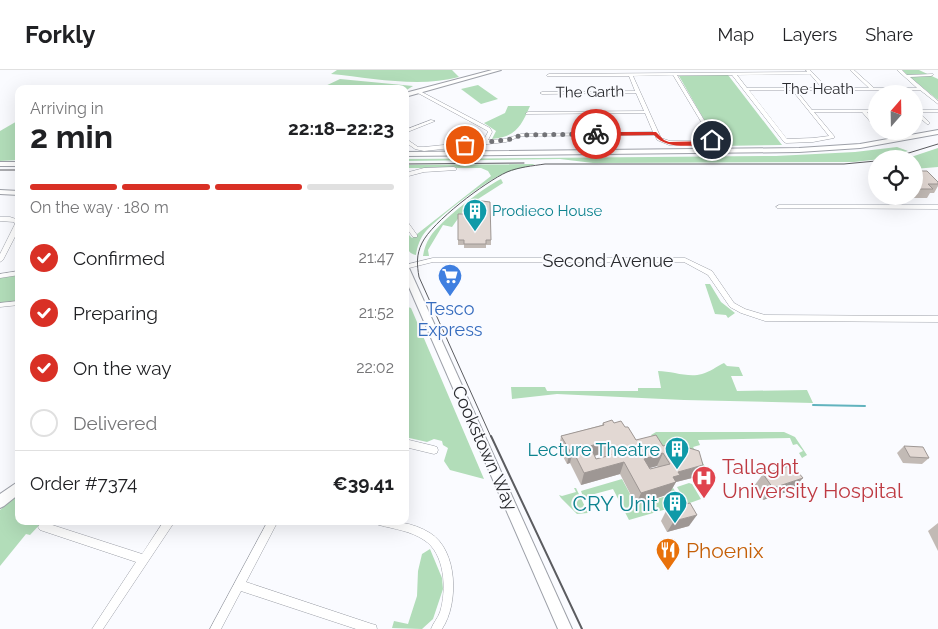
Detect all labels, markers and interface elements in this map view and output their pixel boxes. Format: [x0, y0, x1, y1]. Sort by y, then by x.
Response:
text: Forkly [25, 20, 95, 49]
text: Map [718, 24, 754, 45]
text: Layers [782, 24, 837, 45]
text: Share [865, 24, 913, 45]
street label: The Heath [782, 80, 854, 98]
street label: The Garth [556, 82, 624, 102]
north arrow [868, 85, 922, 140]
map controls [868, 85, 923, 205]
text: Arriving in [30, 99, 104, 118]
courier [571, 109, 621, 159]
text: 22:18–22:23 [288, 117, 394, 139]
text: 2 min [30, 118, 113, 155]
pin [691, 119, 733, 161]
icon: bike [582, 120, 610, 148]
pin [444, 124, 486, 166]
icon: home [698, 126, 726, 154]
icon: bag [451, 131, 479, 159]
button: locate [868, 150, 923, 205]
text: On the way · 180 m [30, 198, 169, 217]
building icon: Prodieco House [462, 198, 488, 232]
place label: Prodieco House [492, 202, 603, 220]
icon: check [30, 244, 58, 272]
text: Confirmed [73, 247, 165, 269]
text: 21:47 [359, 248, 394, 267]
street label: Second Avenue [543, 250, 674, 271]
supermarket icon: Tesco Express [437, 263, 463, 297]
place label: Tesco Express [417, 298, 483, 340]
icon: check [30, 299, 58, 327]
text: Preparing [73, 302, 158, 324]
text: 21:52 [359, 303, 394, 322]
icon: check [30, 354, 58, 382]
text: On the way [73, 357, 172, 379]
text: 22:02 [356, 358, 394, 377]
street label: Cookstown Way [448, 382, 522, 514]
text: Delivered [73, 412, 157, 434]
building icon: Lecture Theatre [664, 436, 690, 470]
place label: Lecture Theatre [527, 439, 660, 460]
place label: Tallaght University Hospital [722, 454, 903, 503]
hospital icon: Tallaght University Hospital [691, 465, 717, 499]
text: Order #7374 [30, 472, 137, 494]
text: €39.41 [333, 472, 394, 494]
building icon: CRY Unit [662, 490, 688, 524]
place label: CRY Unit [573, 491, 658, 516]
restaurant icon: Phoenix [655, 537, 681, 571]
place label: Phoenix [686, 538, 764, 563]

